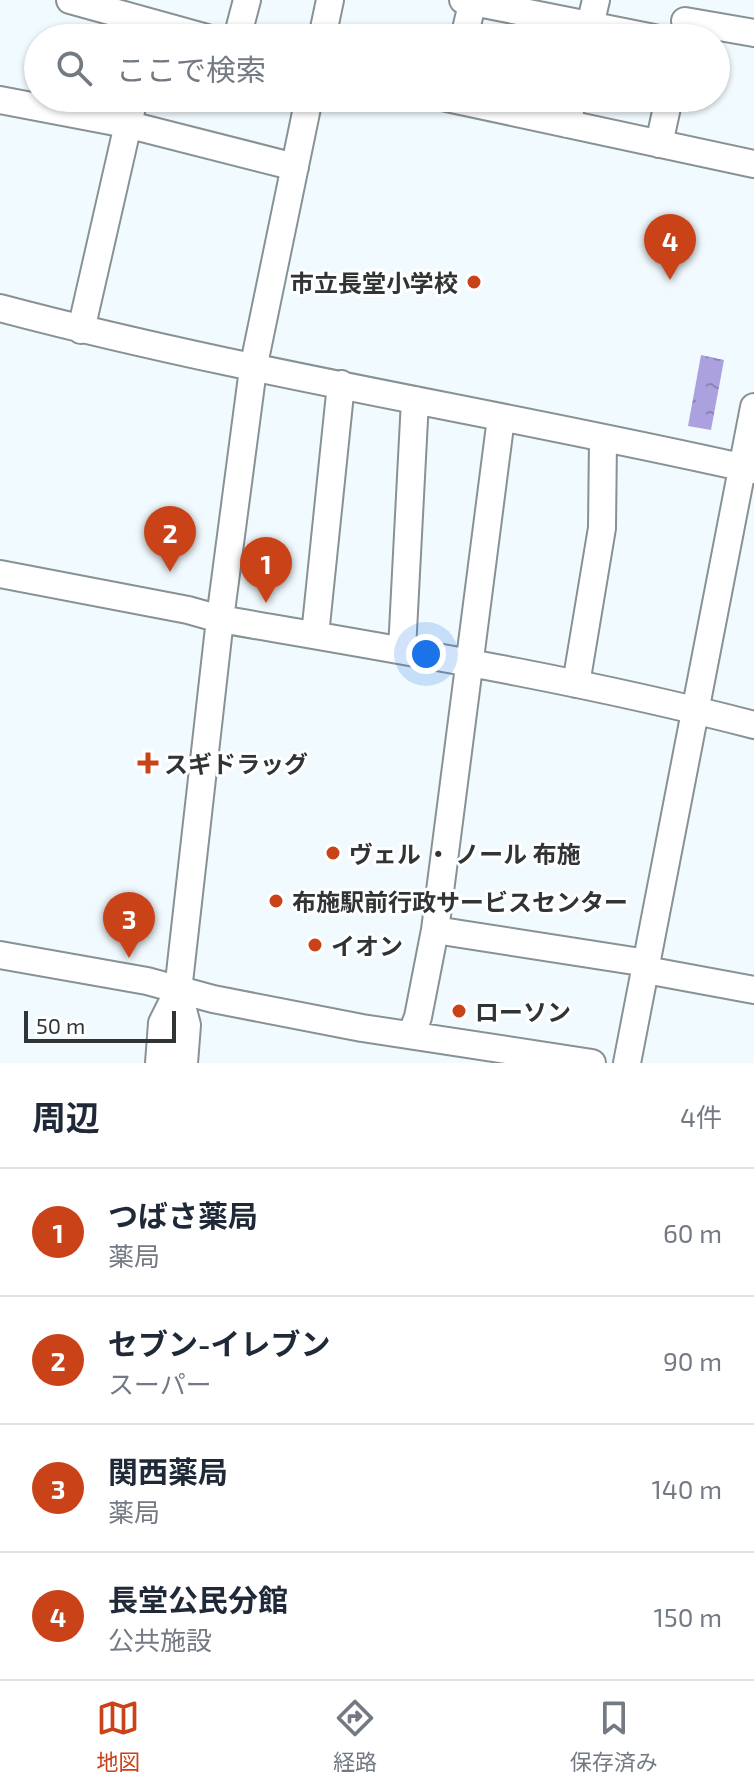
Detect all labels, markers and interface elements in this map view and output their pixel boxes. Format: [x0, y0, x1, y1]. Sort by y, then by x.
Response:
search box [24, 24, 730, 112]
icon: search [52, 46, 96, 90]
text: ここで検索 [116, 51, 266, 87]
pin: 4 [644, 214, 696, 280]
place label: 市立長堂小学校 [290, 268, 458, 297]
marker: 市立長堂小学校 [465, 273, 483, 291]
pin: 2 [144, 506, 196, 572]
pin: 1 [240, 537, 292, 603]
your location [406, 634, 446, 674]
place label: スギドラッグ [164, 749, 308, 778]
marker: スギドラッグ [139, 754, 157, 772]
place label: ヴェル ・ ノール 布施 [349, 839, 581, 868]
marker: ヴェル ・ ノール 布施 [324, 844, 342, 862]
place label: 布施駅前行政サービスセンター [292, 887, 628, 916]
pin: 3 [103, 892, 155, 958]
marker: 布施駅前行政サービスセンター [267, 892, 285, 910]
place label: イオン [331, 931, 403, 960]
marker: イオン [306, 936, 324, 954]
place label: ローソン [475, 997, 571, 1026]
marker: ローソン [450, 1002, 468, 1020]
scale bar [24, 1007, 176, 1043]
text: 50 m [36, 1012, 85, 1038]
text: 周辺 [32, 1096, 100, 1137]
text: 4件 [680, 1101, 722, 1132]
text: つばさ薬局 [108, 1197, 258, 1233]
text: 1 [52, 1217, 64, 1248]
text: 60 m [663, 1217, 722, 1248]
text: 薬局 [108, 1240, 160, 1271]
text: セブン-イレブン [108, 1325, 330, 1361]
text: 2 [50, 1345, 66, 1376]
text: 90 m [663, 1345, 722, 1376]
text: スーパー [108, 1368, 212, 1399]
text: 関西薬局 [108, 1453, 228, 1489]
text: 3 [51, 1473, 65, 1504]
text: 140 m [651, 1473, 722, 1504]
text: 薬局 [108, 1496, 160, 1527]
text: 長堂公民分館 [108, 1581, 288, 1617]
text: 4 [50, 1601, 66, 1632]
text: 150 m [653, 1601, 722, 1632]
text: 公共施設 [108, 1624, 212, 1655]
tab: 地図 [96, 1696, 140, 1776]
tab: 経路 [333, 1696, 377, 1776]
tab: 保存済み [570, 1696, 658, 1776]

